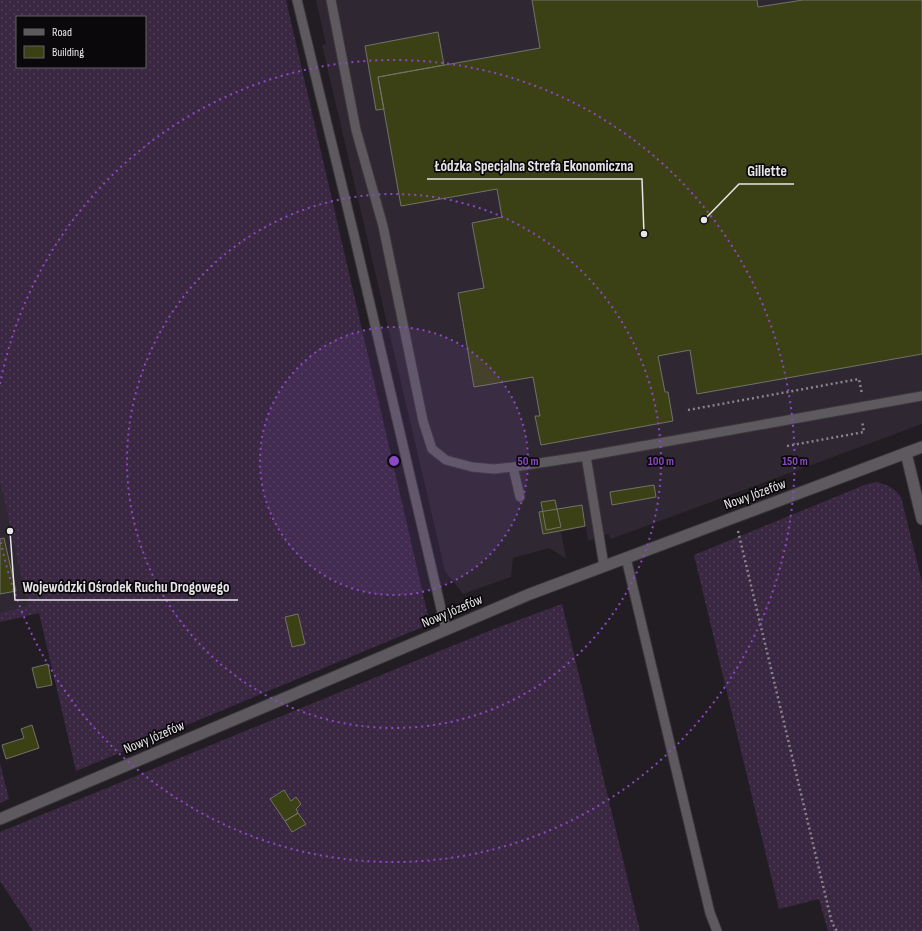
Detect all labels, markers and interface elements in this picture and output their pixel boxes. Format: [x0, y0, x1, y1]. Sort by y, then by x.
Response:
legend [16, 16, 146, 68]
text: Road [52, 25, 72, 40]
text: Building [52, 45, 84, 60]
callout: Łódzka Specjalna Strefa Ekonomiczna [427, 152, 642, 179]
text: Łódzka Specjalna Strefa Ekonomiczna [434, 157, 633, 176]
callout: Gillette [739, 157, 794, 184]
text: Gillette [747, 162, 787, 181]
centre of rings [387, 454, 401, 468]
text: 50 m [518, 454, 538, 469]
text: 100 m [648, 454, 674, 469]
text: 150 m [782, 454, 808, 469]
street label: Nowy Józefów [722, 475, 788, 513]
callout: Wojewódzki Ośrodek Ruchu Drogowego [15, 573, 238, 600]
text: Wojewódzki Ośrodek Ruchu Drogowego [22, 578, 230, 597]
street label: Nowy Józefów [419, 590, 485, 631]
street label: Nowy Józefów [121, 716, 187, 757]

